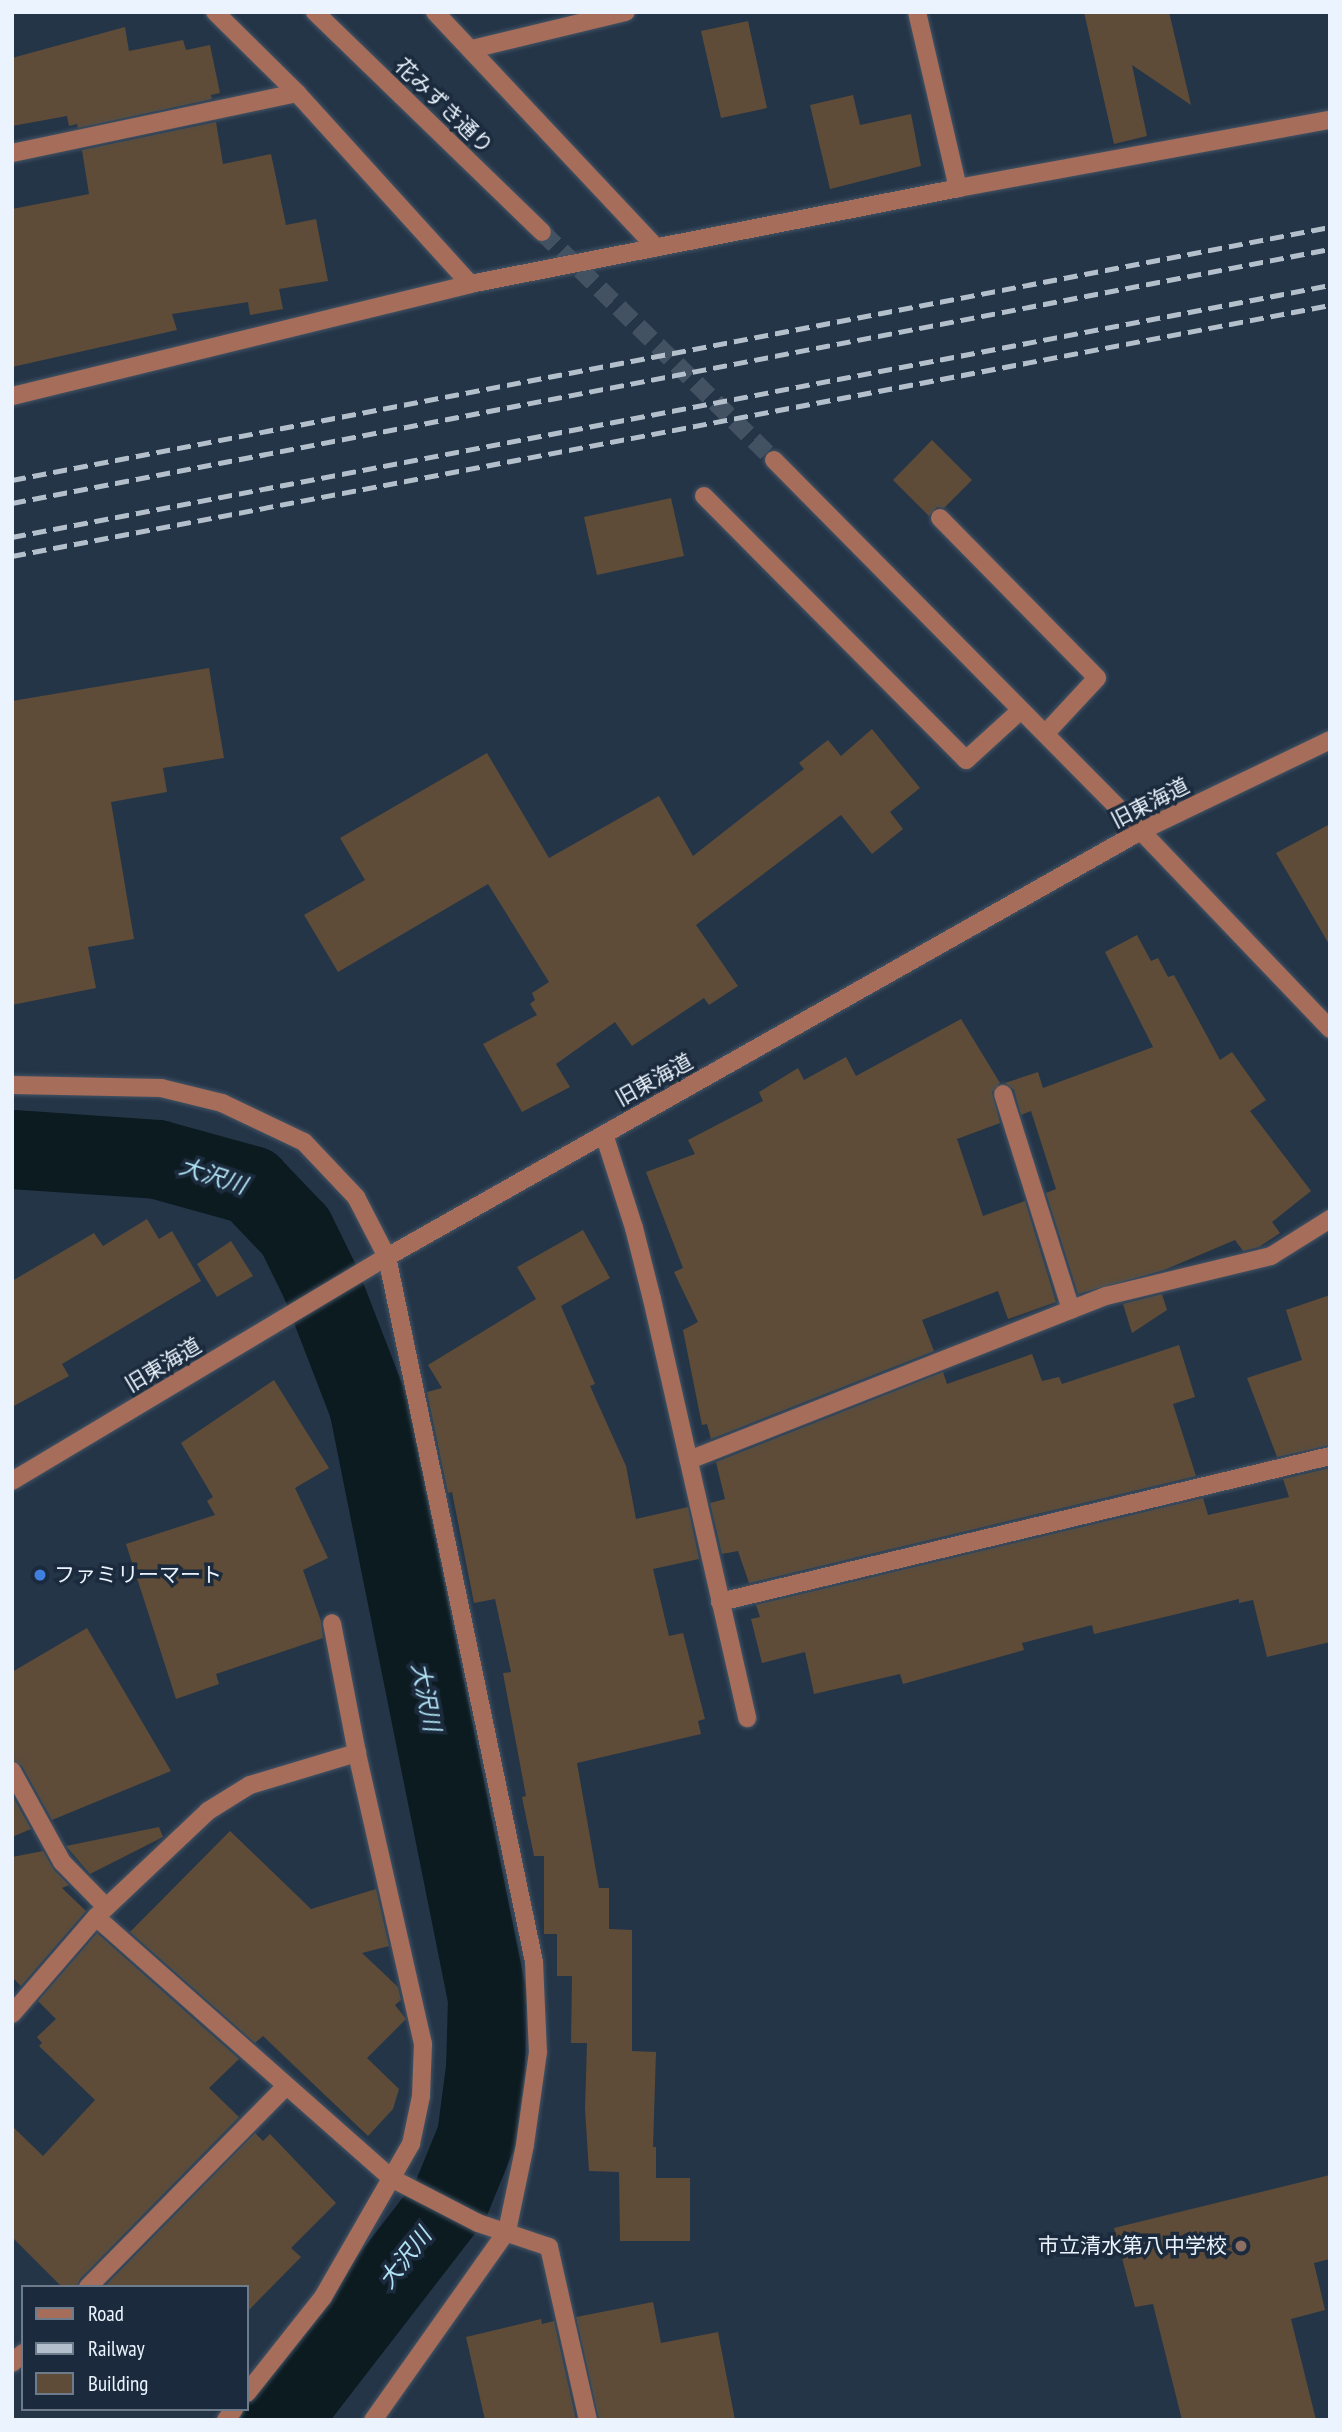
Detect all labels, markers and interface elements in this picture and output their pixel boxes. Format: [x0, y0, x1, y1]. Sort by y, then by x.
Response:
street label: 花みずき通り [390, 53, 498, 159]
street label: 旧東海道 [1107, 773, 1193, 833]
street label: 旧東海道 [611, 1049, 697, 1111]
water label: 大沢川 [176, 1152, 250, 1200]
street label: 旧東海道 [121, 1333, 205, 1397]
place label: ファミリーマート [54, 1562, 222, 1588]
marker: ファミリーマート [32, 1567, 48, 1583]
water label: 大沢川 [406, 1661, 446, 1733]
water label: 大沢川 [373, 2222, 437, 2294]
place label: 市立清水第八中学校 [1038, 2233, 1227, 2259]
marker: 市立清水第八中学校 [1233, 2238, 1249, 2254]
legend [21, 2285, 248, 2411]
text: Road [88, 2300, 124, 2327]
text: Railway [88, 2335, 145, 2362]
text: Building [88, 2370, 148, 2397]

